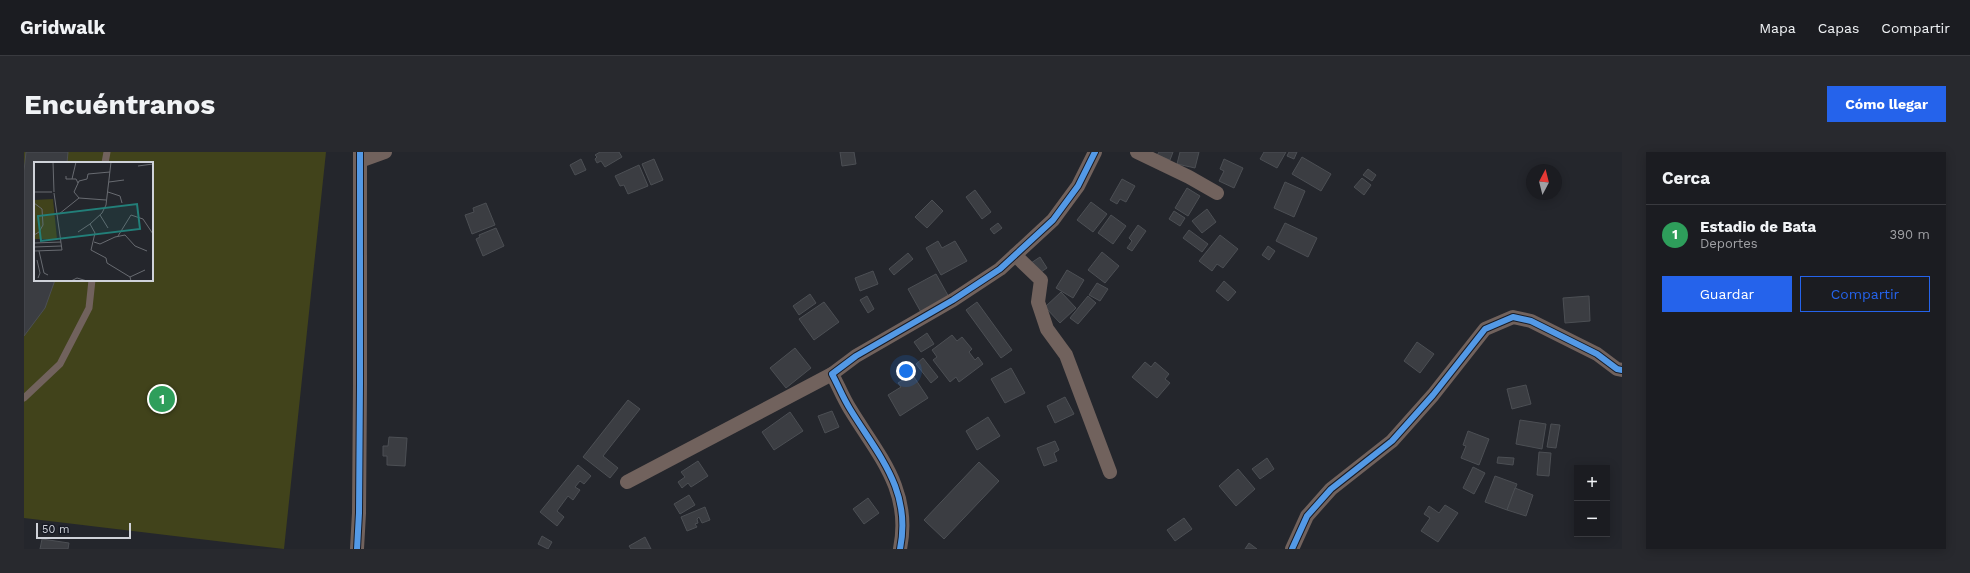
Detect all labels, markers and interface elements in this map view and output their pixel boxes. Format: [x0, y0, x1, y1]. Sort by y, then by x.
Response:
text: Gridwalk [20, 16, 105, 39]
text: Mapa [1759, 20, 1796, 36]
text: Capas [1818, 20, 1859, 36]
text: Compartir [1881, 20, 1950, 36]
button: Cómo llegar [1827, 86, 1946, 122]
text: Encuéntranos [24, 88, 215, 121]
inset map [34, 162, 153, 281]
north arrow [1526, 164, 1562, 200]
text: Cerca [1662, 168, 1710, 188]
text: Estadio de Bata [1700, 218, 1816, 236]
text: 1 [1672, 227, 1678, 242]
text: 390 m [1889, 227, 1930, 242]
text: Deportes [1700, 236, 1758, 251]
button: Guardar [1662, 276, 1792, 312]
button: Compartir [1800, 276, 1930, 312]
your location [896, 361, 916, 381]
pin: 1 [149, 384, 175, 414]
map controls [1574, 465, 1610, 537]
button: + [1574, 465, 1610, 501]
button: − [1574, 501, 1610, 537]
scale bar [36, 521, 131, 540]
text: 50 m [42, 523, 69, 536]

